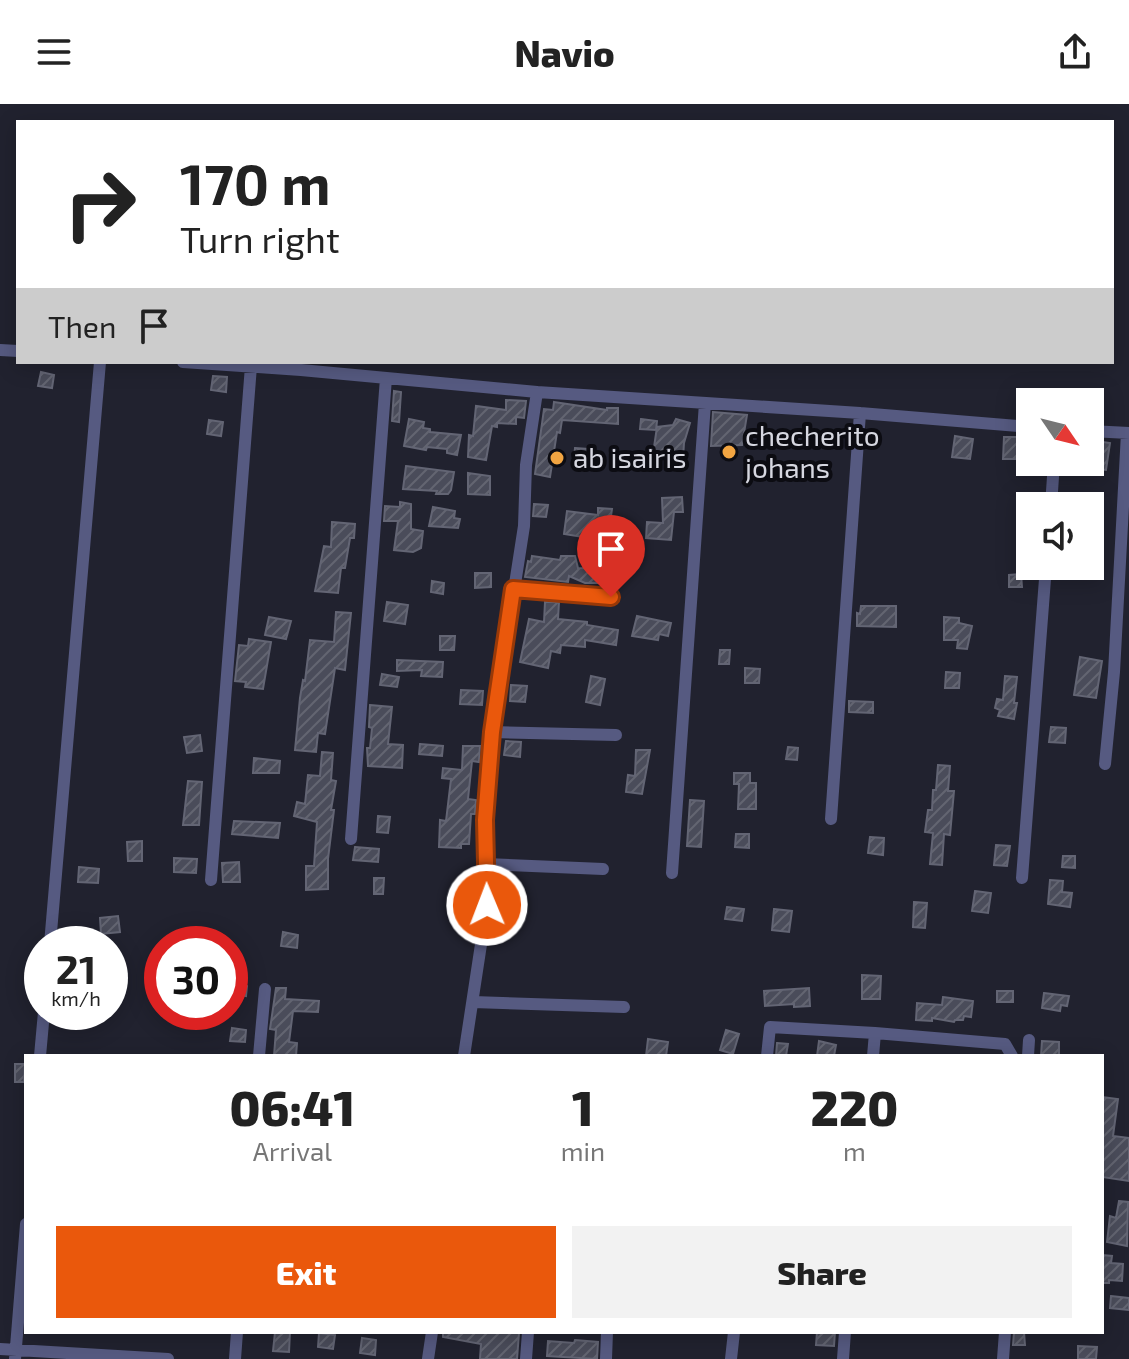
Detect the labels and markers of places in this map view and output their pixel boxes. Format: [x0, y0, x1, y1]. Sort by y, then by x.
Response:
place label: checherito johans [745, 418, 880, 484]
place label: ab isairis [573, 440, 686, 474]
marker: checherito johans [720, 443, 738, 461]
marker: ab isairis [548, 449, 566, 467]
pin [577, 515, 645, 597]

